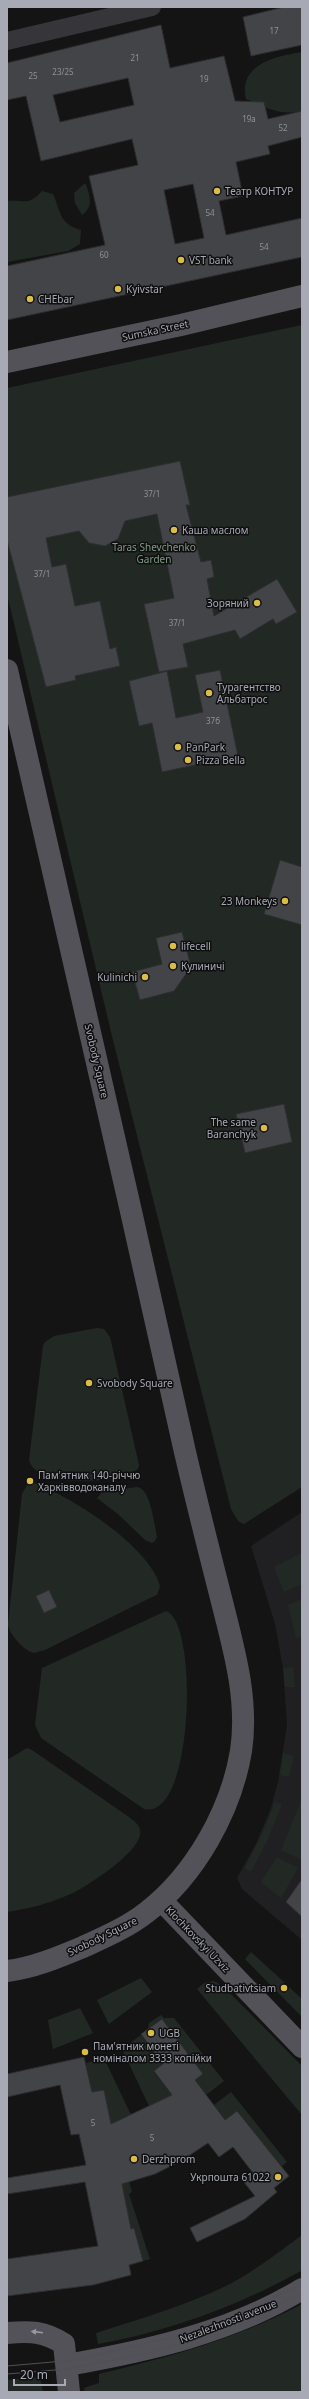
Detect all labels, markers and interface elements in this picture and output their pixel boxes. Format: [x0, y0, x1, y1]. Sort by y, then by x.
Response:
house number: 17 [269, 25, 279, 36]
house number: 21 [130, 52, 140, 63]
house number: 23/25 [52, 66, 74, 77]
house number: 25 [28, 70, 38, 81]
house number: 19 [199, 73, 209, 84]
house number: 19а [242, 113, 256, 124]
house number: 52 [278, 122, 288, 133]
place label: Театр КОНТУР [225, 184, 293, 198]
marker: Театр КОНТУР [212, 186, 222, 196]
house number: 54 [205, 207, 215, 218]
house number: 54 [259, 241, 269, 252]
house number: 60 [99, 249, 109, 260]
place label: VST bank [189, 253, 233, 267]
marker: VST bank [176, 255, 186, 265]
place label: Kyivstar [126, 282, 163, 296]
marker: Kyivstar [113, 284, 123, 294]
place label: CHEbar [38, 292, 73, 306]
marker: CHEbar [25, 294, 35, 304]
street label: Sumska Street [121, 316, 190, 344]
house number: 37/1 [144, 488, 160, 499]
place label: Каша маслом [182, 523, 248, 537]
marker: Каша маслом [169, 525, 179, 535]
park label: Taras Shevchenko Garden [112, 540, 196, 566]
house number: 37/1 [34, 568, 50, 579]
place label: Зоряний [207, 596, 249, 610]
marker: Зоряний [252, 598, 262, 608]
house number: 37/1 [169, 617, 185, 628]
place label: Турагентство Альбатрос [217, 680, 281, 706]
marker: Турагентство Альбатрос [204, 688, 214, 698]
house number: 37б [206, 715, 220, 726]
place label: PanPark [186, 740, 226, 754]
marker: PanPark [173, 742, 183, 752]
place label: Pizza Bella [196, 753, 245, 767]
marker: Pizza Bella [183, 755, 193, 765]
place label: 23 Monkeys [221, 894, 277, 908]
marker: 23 Monkeys [280, 896, 290, 906]
place label: lifecell [181, 939, 211, 953]
marker: lifecell [168, 941, 178, 951]
place label: Кулиничі [181, 959, 225, 973]
marker: Кулиничі [168, 961, 178, 971]
place label: Kulinichi [97, 970, 137, 984]
marker: Kulinichi [140, 972, 150, 982]
street label: Svobody Square [82, 1023, 112, 1100]
place label: The same Baranchyk [207, 1115, 257, 1141]
marker: The same Baranchyk [259, 1123, 269, 1133]
place label: Svobody Square [97, 1376, 173, 1390]
marker: Svobody Square [84, 1378, 94, 1388]
place label: Пам'ятник 140-річчю Харківводоканалу [38, 1468, 140, 1494]
marker: Пам'ятник 140-річчю Харківводоканалу [25, 1476, 35, 1486]
street label: Klochkovskyi Uzviz [163, 1903, 233, 1975]
street label: Svobody Square [65, 1913, 139, 1959]
place label: Studbativtsiam [206, 1981, 276, 1995]
marker: Studbativtsiam [279, 1983, 289, 1993]
place label: UGB [159, 2026, 180, 2040]
marker: UGB [146, 2028, 156, 2038]
place label: Пам'ятник монеті номіналом 3333 копійки [93, 2039, 212, 2065]
marker: Пам'ятник монеті номіналом 3333 копійки [80, 2047, 90, 2057]
house number: 5 [91, 2117, 96, 2128]
house number: 5 [150, 2132, 155, 2143]
place label: Derzhprom [142, 2152, 195, 2166]
marker: Derzhprom [129, 2154, 139, 2164]
place label: Укрпошта 61022 [190, 2170, 270, 2184]
marker: Укрпошта 61022 [273, 2172, 283, 2182]
street label: Nezalezhnosti avenue [178, 2296, 279, 2346]
one-way arrow [31, 2329, 43, 2335]
scale bar [14, 2361, 65, 2387]
text: 20 m [20, 2366, 48, 2383]

